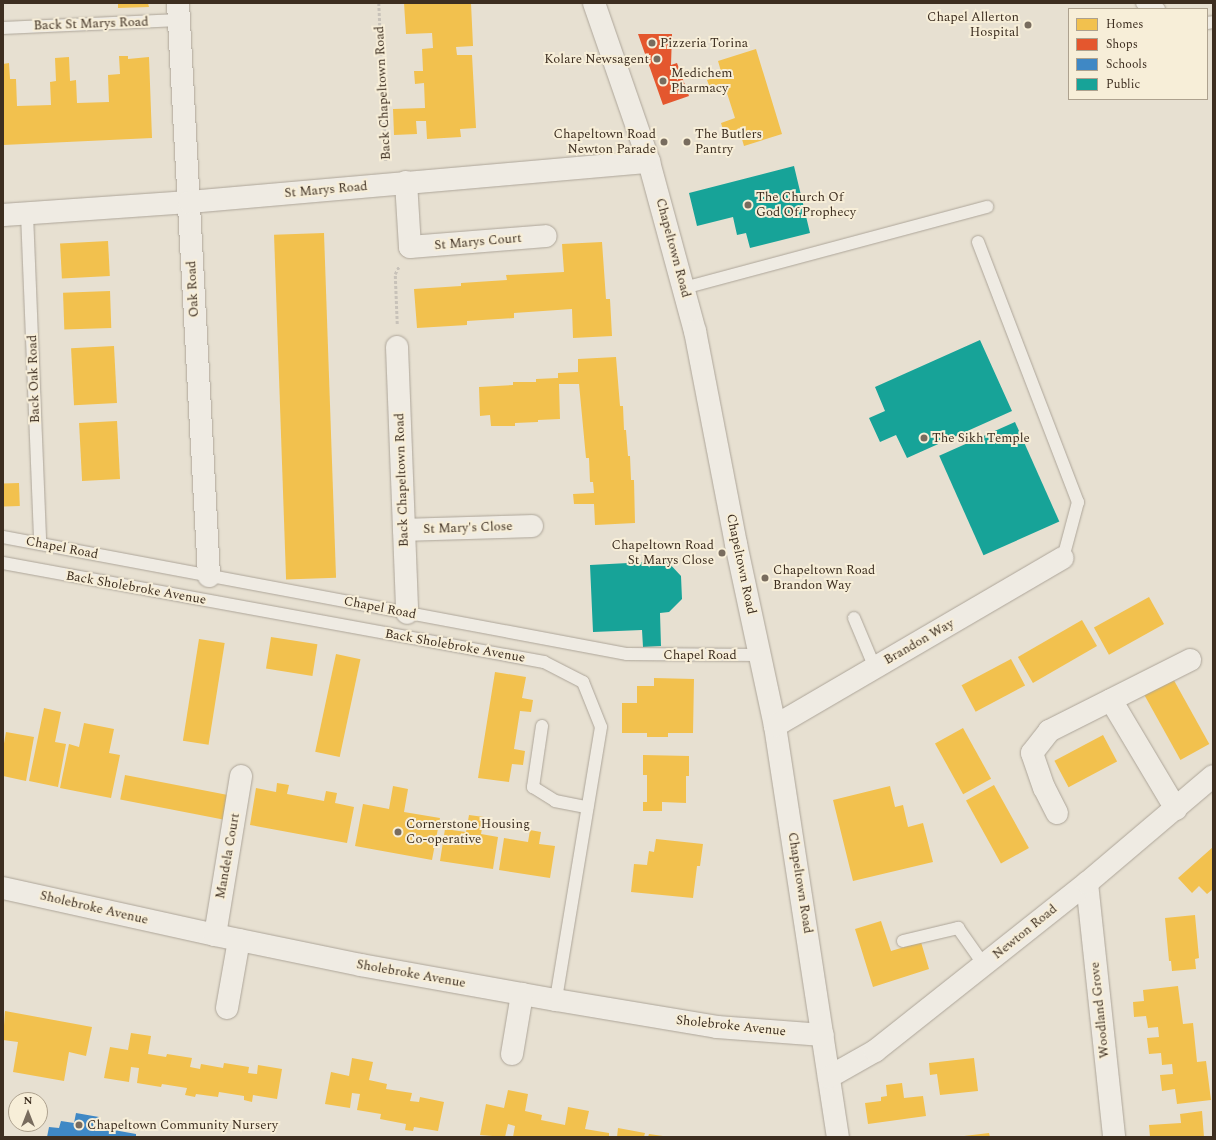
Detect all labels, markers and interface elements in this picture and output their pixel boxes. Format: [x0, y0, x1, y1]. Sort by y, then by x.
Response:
legend [1068, 8, 1208, 100]
place label: Chapel Allerton Hospital [927, 10, 1019, 41]
street label: Back St Marys Road [33, 14, 149, 34]
text: Homes [1106, 15, 1144, 34]
marker: Chapel Allerton Hospital [1022, 19, 1034, 31]
street label: Back Chapeltown Road [372, 26, 394, 160]
place label: Pizzeria Torina [660, 35, 748, 51]
text: Shops [1106, 35, 1138, 54]
marker: Pizzeria Torina [647, 38, 657, 48]
place label: Kolare Newsagent [544, 51, 649, 67]
marker: Kolare Newsagent [652, 54, 662, 64]
text: Schools [1106, 55, 1147, 74]
place label: Medichem Pharmacy [671, 66, 732, 97]
text: Public [1106, 75, 1140, 94]
marker: Medichem Pharmacy [658, 76, 668, 86]
place label: Chapeltown Road Newton Parade [554, 127, 656, 158]
place label: The Butlers Pantry [695, 127, 762, 158]
marker: Chapeltown Road Newton Parade [659, 137, 669, 147]
marker: The Butlers Pantry [682, 137, 692, 147]
street label: St Marys Road [284, 179, 368, 201]
place label: The Church Of God Of Prophecy [756, 190, 856, 221]
street label: Chapeltown Road [652, 197, 694, 299]
marker: The Church Of God Of Prophecy [743, 200, 753, 210]
street label: St Marys Court [434, 230, 522, 254]
street label: Oak Road [184, 260, 202, 318]
street label: Back Oak Road [25, 335, 43, 423]
street label: Back Chapeltown Road [392, 413, 412, 547]
place label: The Sikh Temple [932, 430, 1030, 446]
marker: The Sikh Temple [919, 433, 929, 443]
street label: Chapeltown Road [723, 512, 759, 616]
street label: St Mary's Close [423, 519, 513, 537]
street label: Chapel Road [24, 533, 100, 563]
place label: Chapeltown Road St Marys Close [612, 538, 714, 569]
marker: Chapeltown Road St Marys Close [717, 548, 727, 558]
place label: Chapeltown Road Brandon Way [773, 563, 875, 594]
street label: Back Sholebroke Avenue [65, 568, 207, 608]
marker: Chapeltown Road Brandon Way [760, 573, 770, 583]
street label: Chapel Road [342, 593, 418, 623]
street label: Brandon Way [881, 616, 957, 668]
street label: Back Sholebroke Avenue [384, 626, 526, 666]
street label: Chapel Road [663, 647, 737, 663]
street label: Mandela Court [213, 812, 243, 900]
place label: Cornerstone Housing Co-operative [406, 817, 530, 848]
marker: Cornerstone Housing Co-operative [393, 827, 403, 837]
street label: Chapeltown Road [784, 831, 816, 935]
street label: Sholebroke Avenue [38, 888, 150, 928]
street label: Newton Road [990, 901, 1060, 963]
street label: Sholebroke Avenue [355, 957, 467, 991]
street label: Woodland Grove [1087, 961, 1113, 1059]
street label: Sholebroke Avenue [675, 1012, 787, 1040]
north arrow [8, 1092, 48, 1132]
text: N [24, 1092, 32, 1109]
place label: Chapeltown Community Nursery [87, 1117, 278, 1133]
marker: Chapeltown Community Nursery [74, 1120, 84, 1130]

